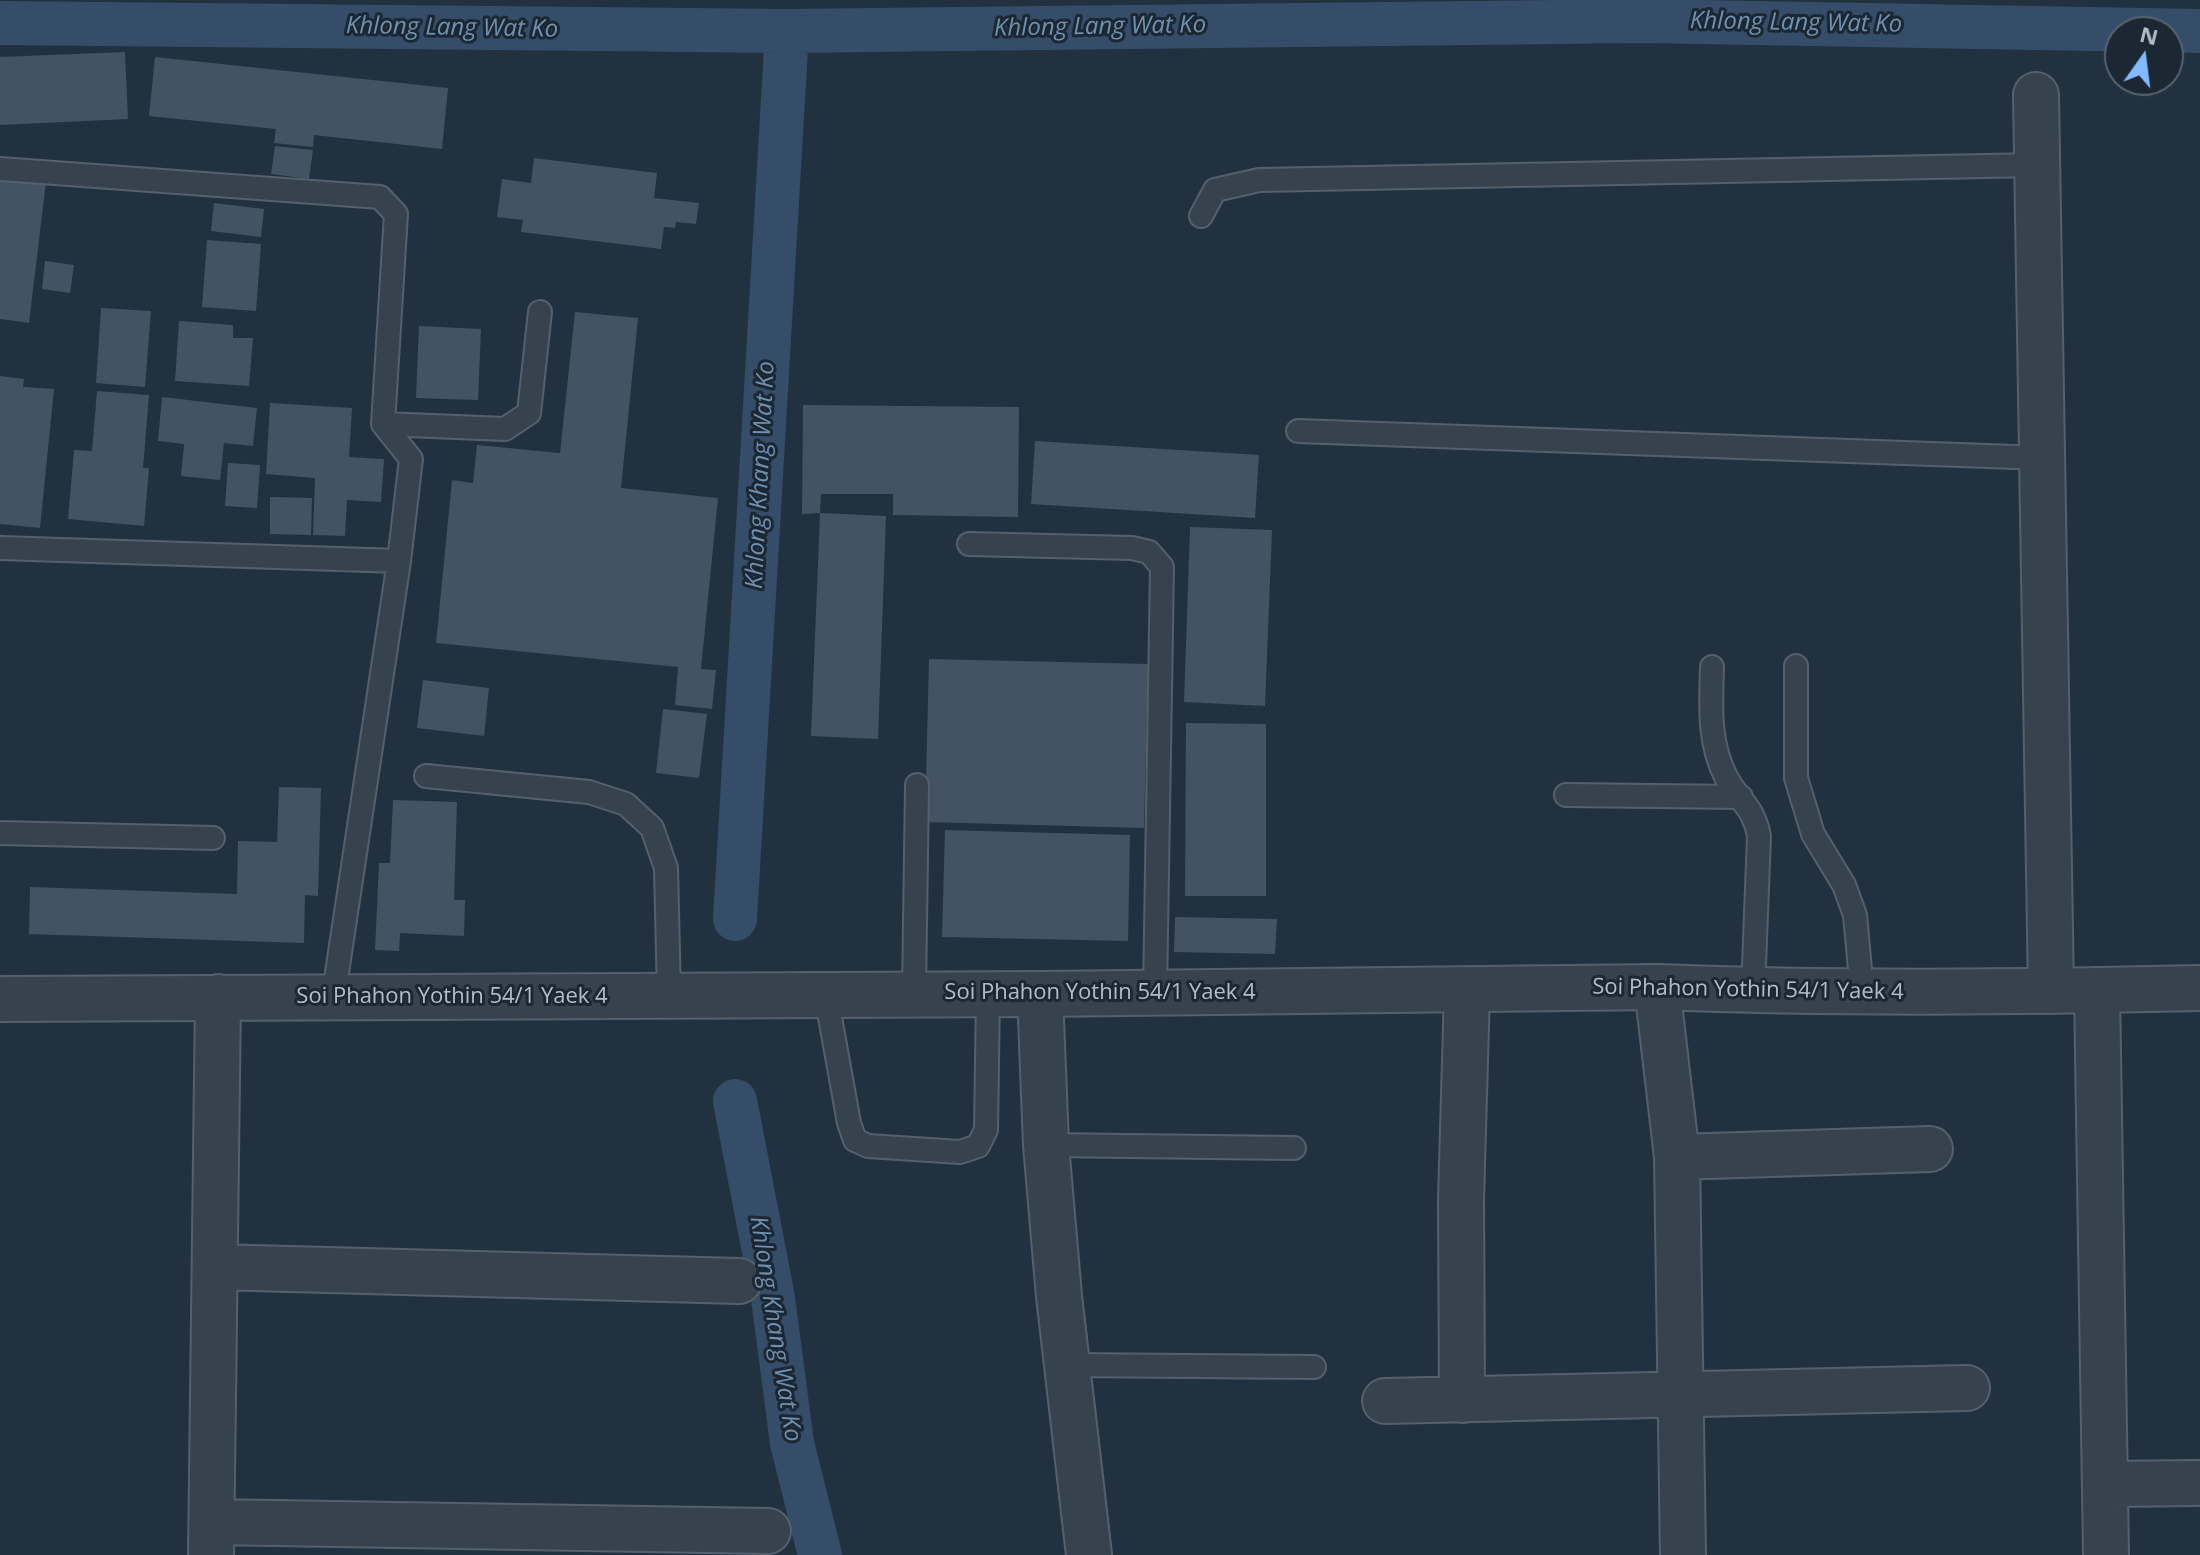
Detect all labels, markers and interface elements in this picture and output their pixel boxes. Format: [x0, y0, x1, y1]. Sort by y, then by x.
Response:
water label: Khlong Lang Wat Ko [1690, 7, 1902, 39]
water label: Khlong Lang Wat Ko [994, 11, 1206, 43]
water label: Khlong Lang Wat Ko [346, 12, 558, 44]
north arrow [2104, 16, 2184, 96]
text: N [2137, 18, 2162, 51]
water label: Khlong Khang Wat Ko [741, 360, 781, 590]
street label: Soi Phahon Yothin 54/1 Yaek 4 [1592, 974, 1904, 1006]
street label: Soi Phahon Yothin 54/1 Yaek 4 [944, 980, 1256, 1006]
street label: Soi Phahon Yothin 54/1 Yaek 4 [296, 984, 608, 1010]
water label: Khlong Khang Wat Ko [743, 1214, 807, 1444]

